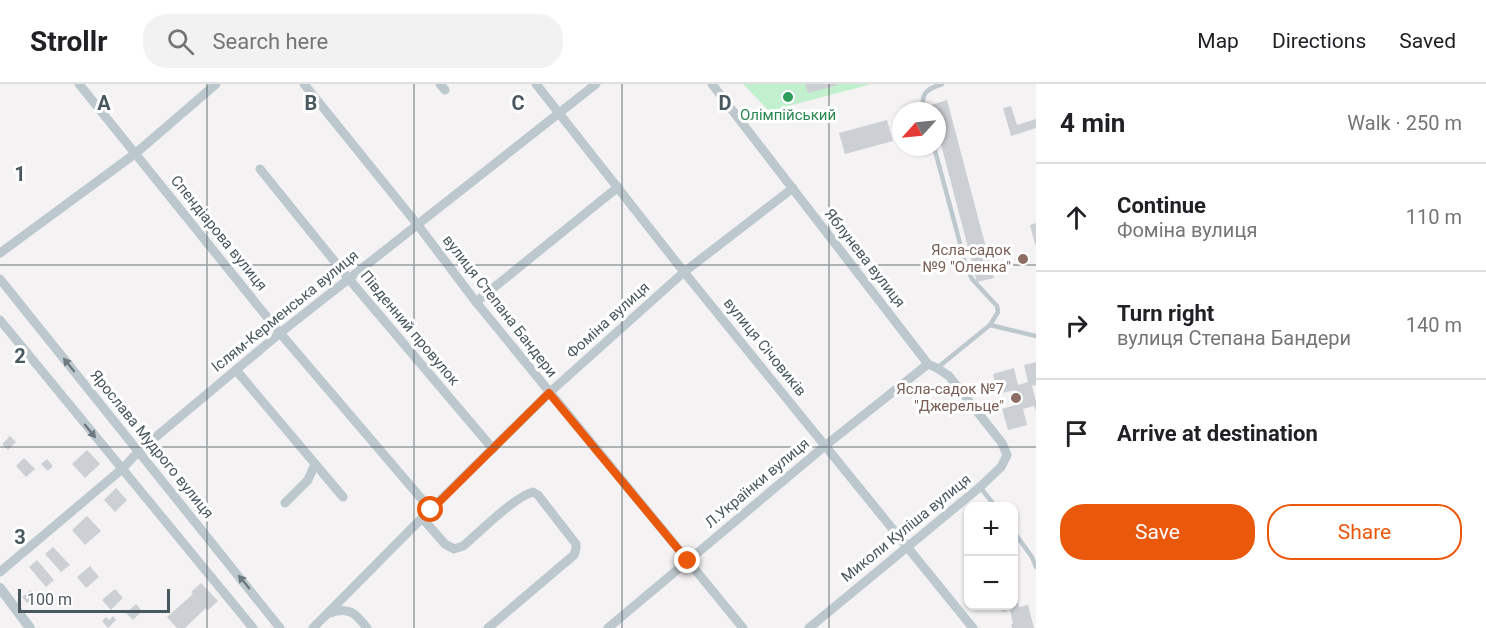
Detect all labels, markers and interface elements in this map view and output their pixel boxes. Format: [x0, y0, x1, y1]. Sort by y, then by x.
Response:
search box [143, 14, 563, 68]
text: Strollr [30, 25, 107, 58]
icon: search [164, 25, 197, 58]
text: Search here [212, 29, 328, 54]
text: Map [1197, 29, 1239, 53]
text: Directions [1272, 29, 1366, 53]
text: Saved [1399, 29, 1456, 53]
marker: Олімпійський [781, 90, 795, 104]
text: A [97, 91, 111, 115]
text: B [305, 91, 317, 115]
text: C [511, 91, 525, 115]
text: D [719, 91, 732, 115]
north arrow [892, 102, 946, 156]
place label: Олімпійський [740, 106, 836, 124]
text: 4 min [1060, 108, 1125, 138]
text: Walk · 250 m [1347, 111, 1462, 135]
text: 1 [14, 162, 26, 186]
street label: Спендіарова вулиця [167, 172, 271, 294]
text: Continue [1117, 193, 1206, 218]
icon: ahead [1060, 201, 1093, 234]
street label: Яблунева вулиця [821, 205, 909, 311]
text: 110 m [1406, 205, 1462, 229]
text: Фоміна вулиця [1117, 218, 1257, 242]
street label: вулиця Степана Бандери [439, 231, 561, 381]
place label: Ясла-садок №9 "Оленка" [922, 241, 1011, 276]
street label: Іслям-Керменська вулиця [208, 246, 362, 376]
marker: Ясла-садок №9 "Оленка" [1016, 252, 1030, 266]
street label: Південний провулок [357, 267, 463, 389]
street label: Фоміна вулиця [563, 278, 653, 362]
street label: вулиця Січовиків [720, 294, 810, 400]
text: Turn right [1117, 301, 1214, 326]
icon: right [1060, 309, 1093, 342]
text: 140 m [1406, 313, 1462, 337]
text: вулиця Степана Бандери [1117, 326, 1351, 350]
text: 2 [14, 344, 26, 368]
one-way arrow [64, 357, 76, 372]
street label: Ярослава Мудрого вулиця [87, 366, 217, 522]
place label: Ясла-садок №7 "Джерельце" [896, 380, 1004, 415]
marker: Ясла-садок №7 "Джерельце" [1009, 391, 1023, 405]
icon: arrive [1060, 417, 1093, 450]
text: Arrive at destination [1117, 421, 1318, 446]
one-way arrow [84, 423, 96, 438]
street label: Л.Українки вулиця [701, 434, 813, 532]
street label: Миколи Куліша вулиця [838, 470, 974, 586]
route start [417, 496, 443, 522]
map controls [964, 502, 1018, 610]
button: + [964, 502, 1018, 556]
button: Save [1060, 504, 1255, 560]
button: Share [1267, 504, 1462, 560]
text: 3 [14, 525, 26, 549]
route end [674, 547, 700, 573]
button: − [964, 556, 1018, 610]
one-way arrow [237, 574, 250, 590]
scale bar [18, 586, 170, 614]
text: 100 m [27, 590, 72, 609]

